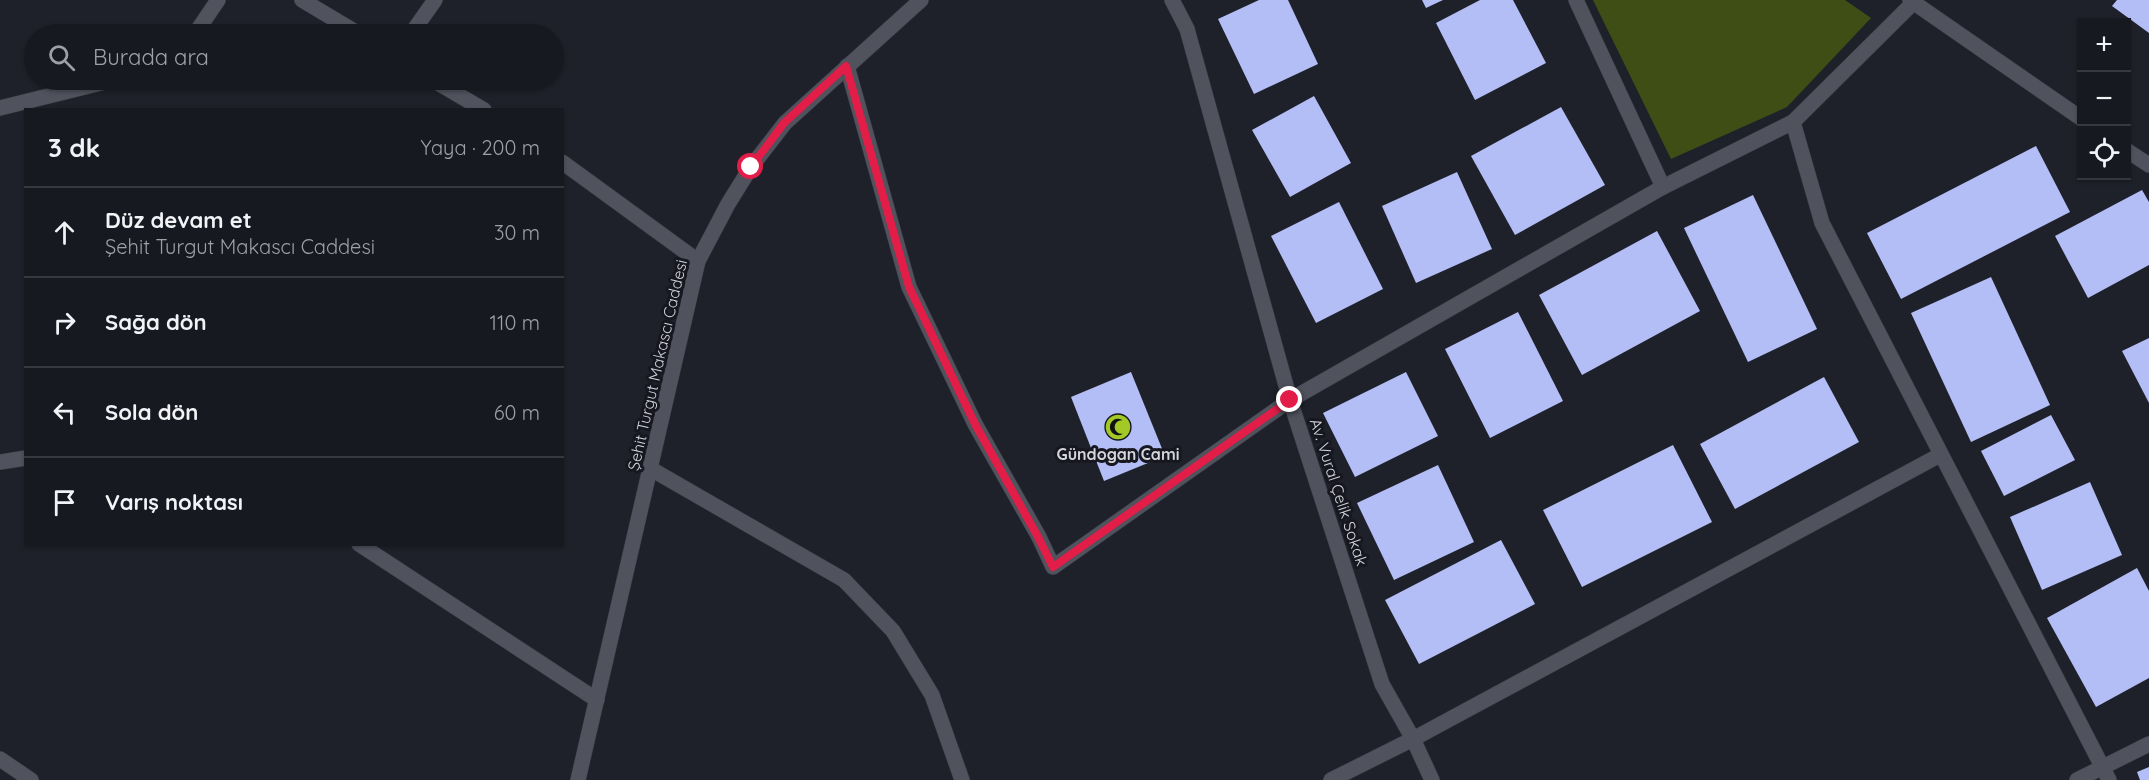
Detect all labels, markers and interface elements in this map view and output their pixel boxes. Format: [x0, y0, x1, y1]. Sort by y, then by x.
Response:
map controls [2077, 18, 2131, 180]
button: + [2077, 18, 2131, 72]
search box [24, 24, 564, 90]
icon: search [45, 41, 78, 74]
text: Burada ara [93, 43, 209, 71]
button: − [2077, 72, 2131, 126]
button: locate [2077, 126, 2131, 180]
text: 3 dk [48, 131, 100, 164]
text: Yaya · 200 m [420, 135, 540, 160]
route start [737, 153, 763, 179]
text: Düz devam et [105, 206, 252, 234]
icon: ahead [48, 216, 81, 249]
text: 30 m [494, 220, 540, 245]
text: Şehit Turgut Makascı Caddesi [105, 234, 375, 259]
street label: Şehit Turgut Makascı Caddesi [623, 257, 691, 473]
icon: right [48, 306, 81, 339]
text: Sağa dön [105, 308, 207, 336]
text: 110 m [490, 310, 540, 335]
route end [1276, 386, 1302, 412]
icon: left [48, 396, 81, 429]
text: Sola dön [105, 398, 198, 426]
text: 60 m [494, 400, 540, 425]
mosque icon: Gündogan Cami [1103, 412, 1133, 442]
street label: Av. Vural Çelik Sokak [1306, 416, 1372, 568]
place label: Gündogan Cami [1057, 444, 1179, 464]
icon: arrive [48, 486, 81, 519]
text: Varış noktası [105, 488, 243, 516]

